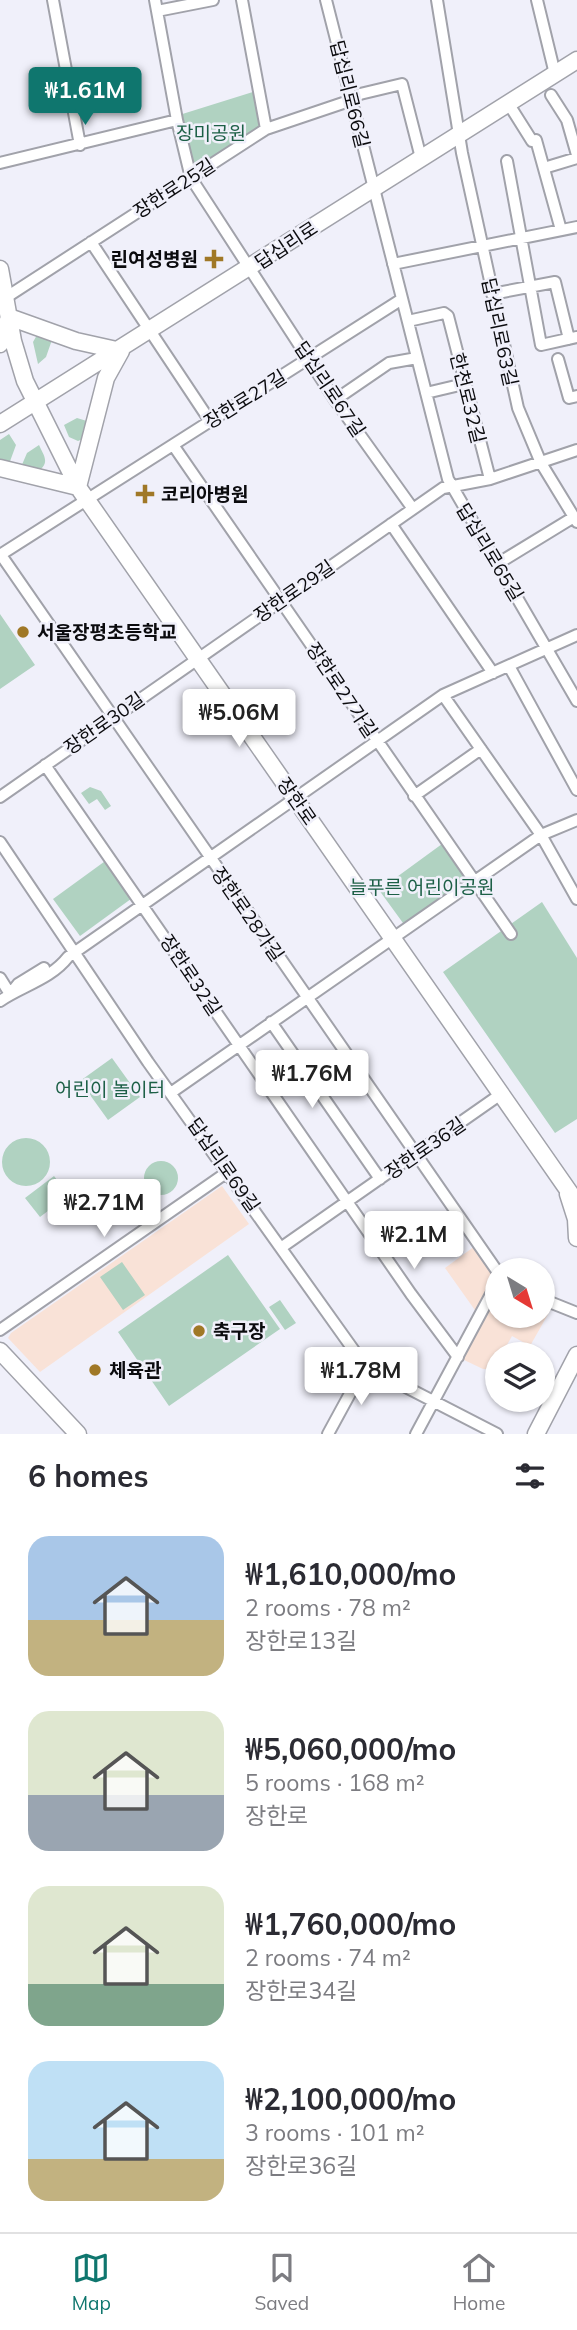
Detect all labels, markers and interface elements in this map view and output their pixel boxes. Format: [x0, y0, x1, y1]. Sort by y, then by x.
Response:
street label: 답십리로66길 [325, 38, 375, 150]
pin: ₩1.61M [28, 68, 142, 127]
text: ₩1.61M [45, 75, 125, 104]
park label: 장미공원 [176, 121, 246, 145]
street label: 장한로25길 [129, 153, 219, 223]
street label: 답십리로 [250, 216, 322, 274]
place label: 린여성병원 [111, 247, 198, 271]
marker: 린여성병원 [204, 249, 224, 269]
street label: 답십리로63길 [477, 276, 523, 388]
street label: 답십리로67길 [289, 337, 371, 441]
street label: 한천로32길 [445, 350, 491, 446]
street label: 장한로27길 [199, 364, 291, 434]
place label: 코리아병원 [161, 482, 248, 506]
marker: 코리아병원 [135, 484, 155, 504]
street label: 답십리로65길 [451, 499, 529, 605]
street label: 장한로29길 [249, 555, 339, 627]
place label: 서울장평초등학교 [37, 620, 177, 644]
marker: 서울장평초등학교 [15, 624, 31, 640]
street label: 장한로27가길 [301, 638, 383, 742]
street label: 장한로30길 [59, 687, 149, 759]
pin: ₩5.06M [182, 690, 296, 749]
text: ₩5.06M [199, 697, 279, 726]
street label: 장한로 [272, 773, 322, 829]
street label: 장한로28가길 [207, 862, 289, 966]
park label: 늘푸른 어린이공원 [350, 875, 494, 899]
street label: 장한로32길 [155, 930, 227, 1020]
pin: ₩1.76M [255, 1050, 369, 1110]
text: ₩1.76M [272, 1058, 352, 1087]
park label: 어린이 놀이터 [55, 1077, 165, 1101]
street label: 장한로36길 [380, 1112, 470, 1184]
street label: 답십리로69길 [183, 1113, 265, 1217]
pin: ₩2.71M [47, 1180, 161, 1239]
text: ₩2.71M [64, 1187, 144, 1216]
pin: ₩2.1M [365, 1212, 463, 1271]
text: ₩2.1M [380, 1219, 448, 1248]
north arrow [485, 1258, 555, 1328]
map controls [485, 1258, 555, 1412]
place label: 축구장 [213, 1319, 265, 1343]
marker: 축구장 [191, 1323, 207, 1339]
button: layers [485, 1342, 555, 1412]
pin: ₩1.78M [304, 1348, 418, 1407]
text: ₩1.78M [321, 1355, 401, 1384]
place label: 체육관 [109, 1358, 162, 1382]
marker: 체육관 [87, 1362, 103, 1378]
text: 6 homes [28, 1457, 149, 1495]
icon: filters [511, 1457, 549, 1495]
text: ₩1,610,000/mo [245, 1555, 456, 1593]
icon: home [84, 1564, 168, 1648]
text: 2 rooms · 78 m² [245, 1593, 411, 1622]
text: 장한로13길 [245, 1626, 357, 1655]
text: ₩5,060,000/mo [245, 1730, 456, 1768]
icon: home [84, 1739, 168, 1823]
text: 5 rooms · 168 m² [245, 1768, 425, 1797]
text: 장한로 [245, 1801, 308, 1830]
text: ₩1,760,000/mo [245, 1905, 456, 1943]
icon: home [84, 1914, 168, 1998]
text: 2 rooms · 74 m² [245, 1943, 411, 1972]
text: 장한로34길 [245, 1976, 357, 2005]
text: ₩2,100,000/mo [245, 2080, 456, 2118]
icon: home [84, 2089, 168, 2173]
text: 3 rooms · 101 m² [245, 2118, 425, 2147]
text: 장한로36길 [245, 2151, 357, 2180]
tab: Map [72, 2249, 111, 2315]
tab: Saved [254, 2249, 309, 2315]
tab: Home [453, 2249, 505, 2315]

